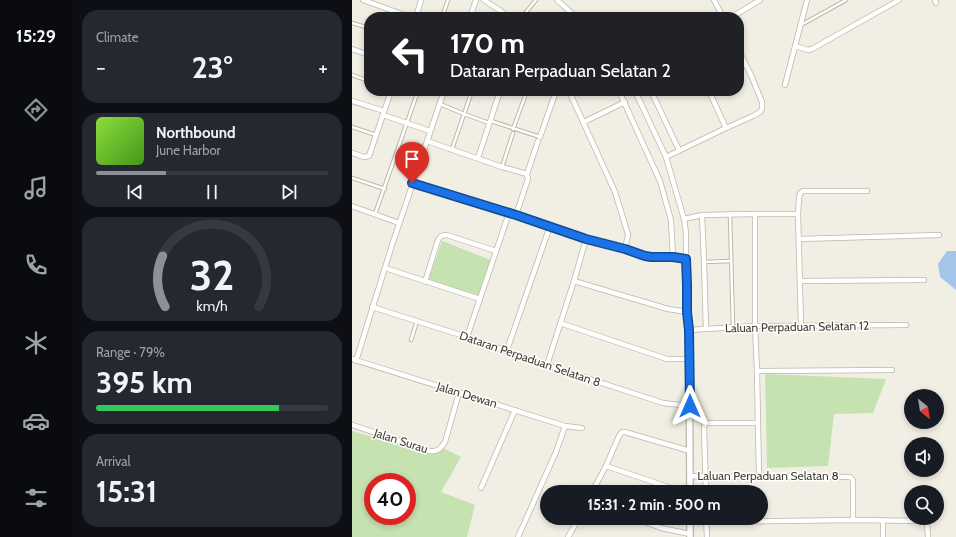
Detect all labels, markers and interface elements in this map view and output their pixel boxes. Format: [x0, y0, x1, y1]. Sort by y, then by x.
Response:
text: 15:29 [16, 25, 56, 47]
text: 170 m [450, 26, 525, 60]
icon: left [384, 28, 436, 80]
text: Climate [96, 29, 138, 45]
text: 23° [192, 49, 232, 86]
text: − [96, 54, 106, 81]
text: + [318, 54, 328, 81]
text: Dataran Perpaduan Selatan 2 [450, 60, 671, 82]
icon: directions [22, 96, 50, 124]
text: Northbound [156, 124, 236, 142]
text: June Harbor [156, 142, 221, 158]
pin [395, 142, 429, 183]
icon: arrive [401, 148, 423, 170]
icon: music [22, 174, 50, 202]
icon: previous [124, 181, 146, 203]
icon: pause [201, 181, 223, 203]
icon: next [278, 181, 300, 203]
text: 32 [190, 249, 234, 299]
icon: phone [22, 251, 50, 279]
text: km/h [196, 296, 228, 314]
street label: Laluan Perpaduan Selatan 12 [725, 318, 869, 335]
street label: Dataran Perpaduan Selatan 8 [458, 327, 603, 390]
icon: climate [22, 329, 50, 357]
text: Range · 79% [96, 344, 165, 360]
text: 395 km [96, 364, 193, 401]
street label: Jalan Dewan [434, 378, 500, 411]
position arrow [669, 385, 711, 427]
north arrow [904, 389, 944, 429]
map controls [904, 389, 944, 525]
icon: car [22, 407, 50, 435]
street label: Jalan Surau [371, 424, 430, 456]
button: sound [904, 437, 944, 477]
text: Arrival [96, 453, 131, 469]
street label: Laluan Perpaduan Selatan 8 [697, 468, 839, 483]
text: 15:31 [96, 473, 157, 510]
speed limit sign: 40 [364, 473, 416, 525]
icon: filters [22, 484, 50, 512]
button: search [904, 485, 944, 525]
text: 15:31 · 2 min · 500 m [588, 496, 720, 514]

